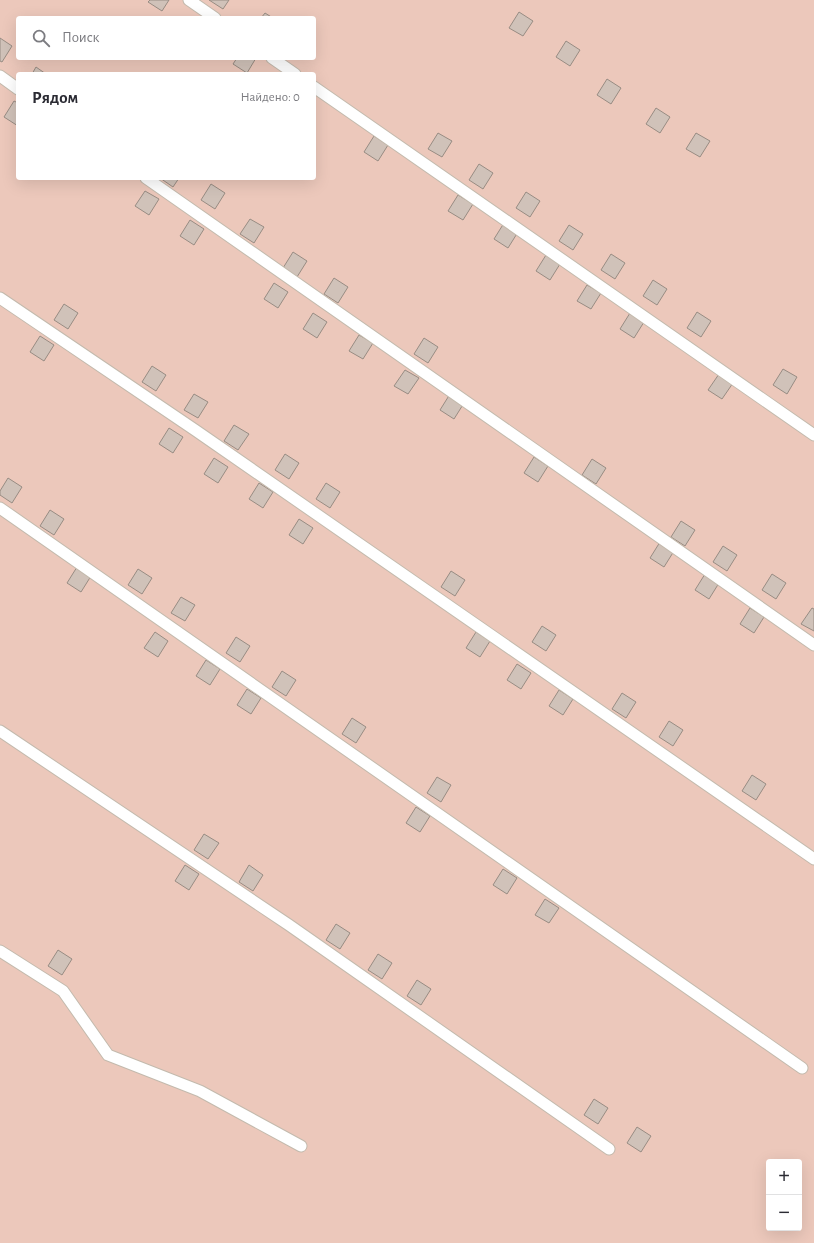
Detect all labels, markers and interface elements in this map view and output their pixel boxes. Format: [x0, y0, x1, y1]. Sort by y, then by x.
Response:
search box [16, 16, 316, 60]
icon: search [30, 27, 52, 49]
text: Поиск [62, 30, 100, 45]
text: Рядом [32, 89, 78, 106]
text: Найдено: 0 [241, 91, 300, 104]
map controls [766, 1159, 802, 1231]
button: + [766, 1159, 802, 1195]
button: − [766, 1195, 802, 1231]

